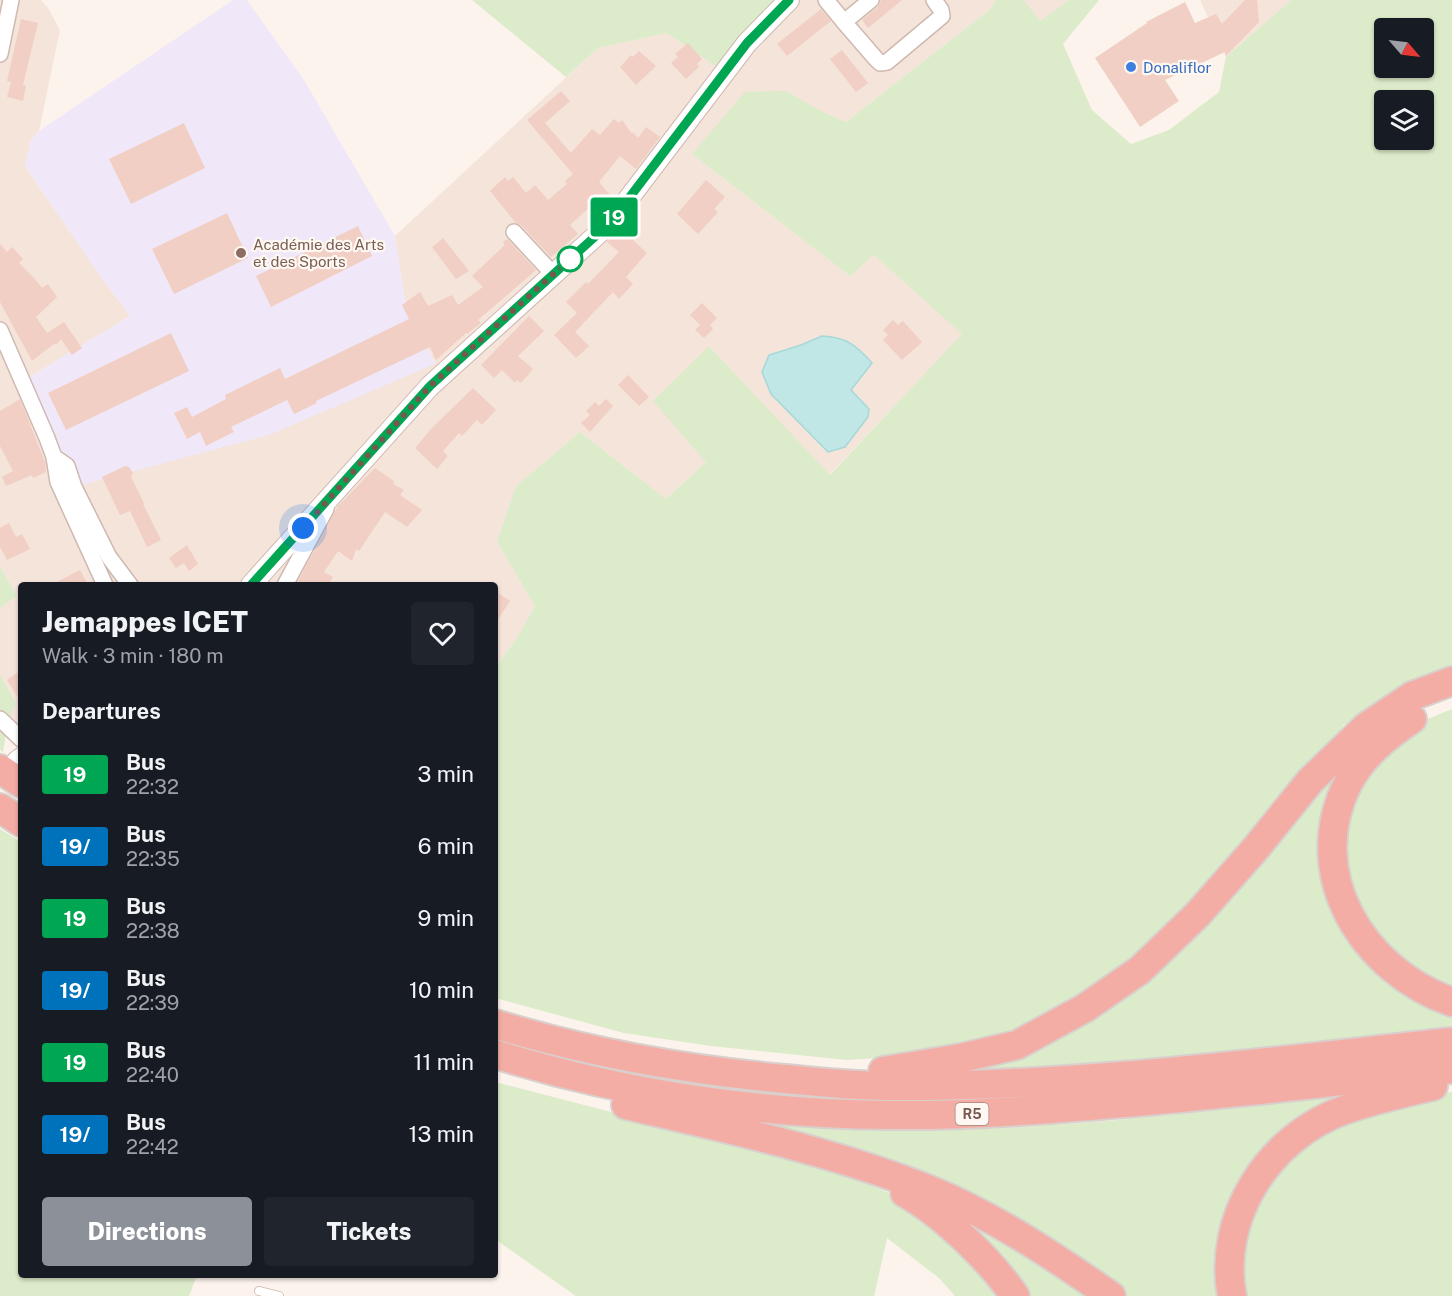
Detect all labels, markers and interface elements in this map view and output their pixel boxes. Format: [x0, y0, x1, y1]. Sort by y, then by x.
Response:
north arrow [1374, 18, 1434, 78]
map controls [1374, 18, 1434, 150]
place label: Donaliflor [1143, 59, 1212, 76]
marker: Donaliflor [1124, 60, 1138, 74]
button: layers [1374, 90, 1434, 150]
line badge: 19 [587, 198, 641, 236]
text: 19 [603, 205, 625, 230]
place label: Académie des Arts et des Sports [253, 236, 384, 270]
marker: Académie des Arts et des Sports [234, 246, 248, 260]
unlabelled marker [557, 246, 583, 272]
your location [288, 513, 318, 543]
button: heart [411, 602, 474, 665]
text: Jemappes ICET [42, 605, 248, 638]
text: Walk · 3 min · 180 m [42, 644, 224, 668]
text: Departures [42, 698, 161, 724]
text: Bus [126, 749, 166, 775]
text: 3 min [417, 761, 474, 787]
text: 19 [64, 762, 86, 787]
text: 22:32 [126, 775, 179, 799]
text: Bus [126, 821, 166, 847]
text: 6 min [418, 833, 474, 859]
text: 19/ [60, 834, 90, 859]
text: 22:35 [126, 847, 180, 871]
text: Bus [126, 893, 166, 919]
text: 9 min [418, 905, 474, 931]
text: 19 [64, 906, 86, 931]
text: 22:38 [126, 919, 180, 943]
text: Bus [126, 965, 166, 991]
text: 10 min [409, 977, 474, 1003]
text: 19/ [60, 978, 90, 1003]
text: 22:39 [126, 991, 179, 1015]
text: Bus [126, 1037, 166, 1063]
text: 11 min [413, 1049, 474, 1075]
text: 19 [64, 1050, 86, 1075]
text: 22:40 [126, 1063, 179, 1087]
road number: R5 [956, 1103, 988, 1125]
text: Bus [126, 1109, 166, 1135]
text: 13 min [409, 1121, 474, 1147]
text: 19/ [60, 1122, 90, 1147]
text: 22:42 [126, 1135, 179, 1159]
button: Directions [42, 1197, 252, 1266]
button: Tickets [264, 1197, 474, 1266]

